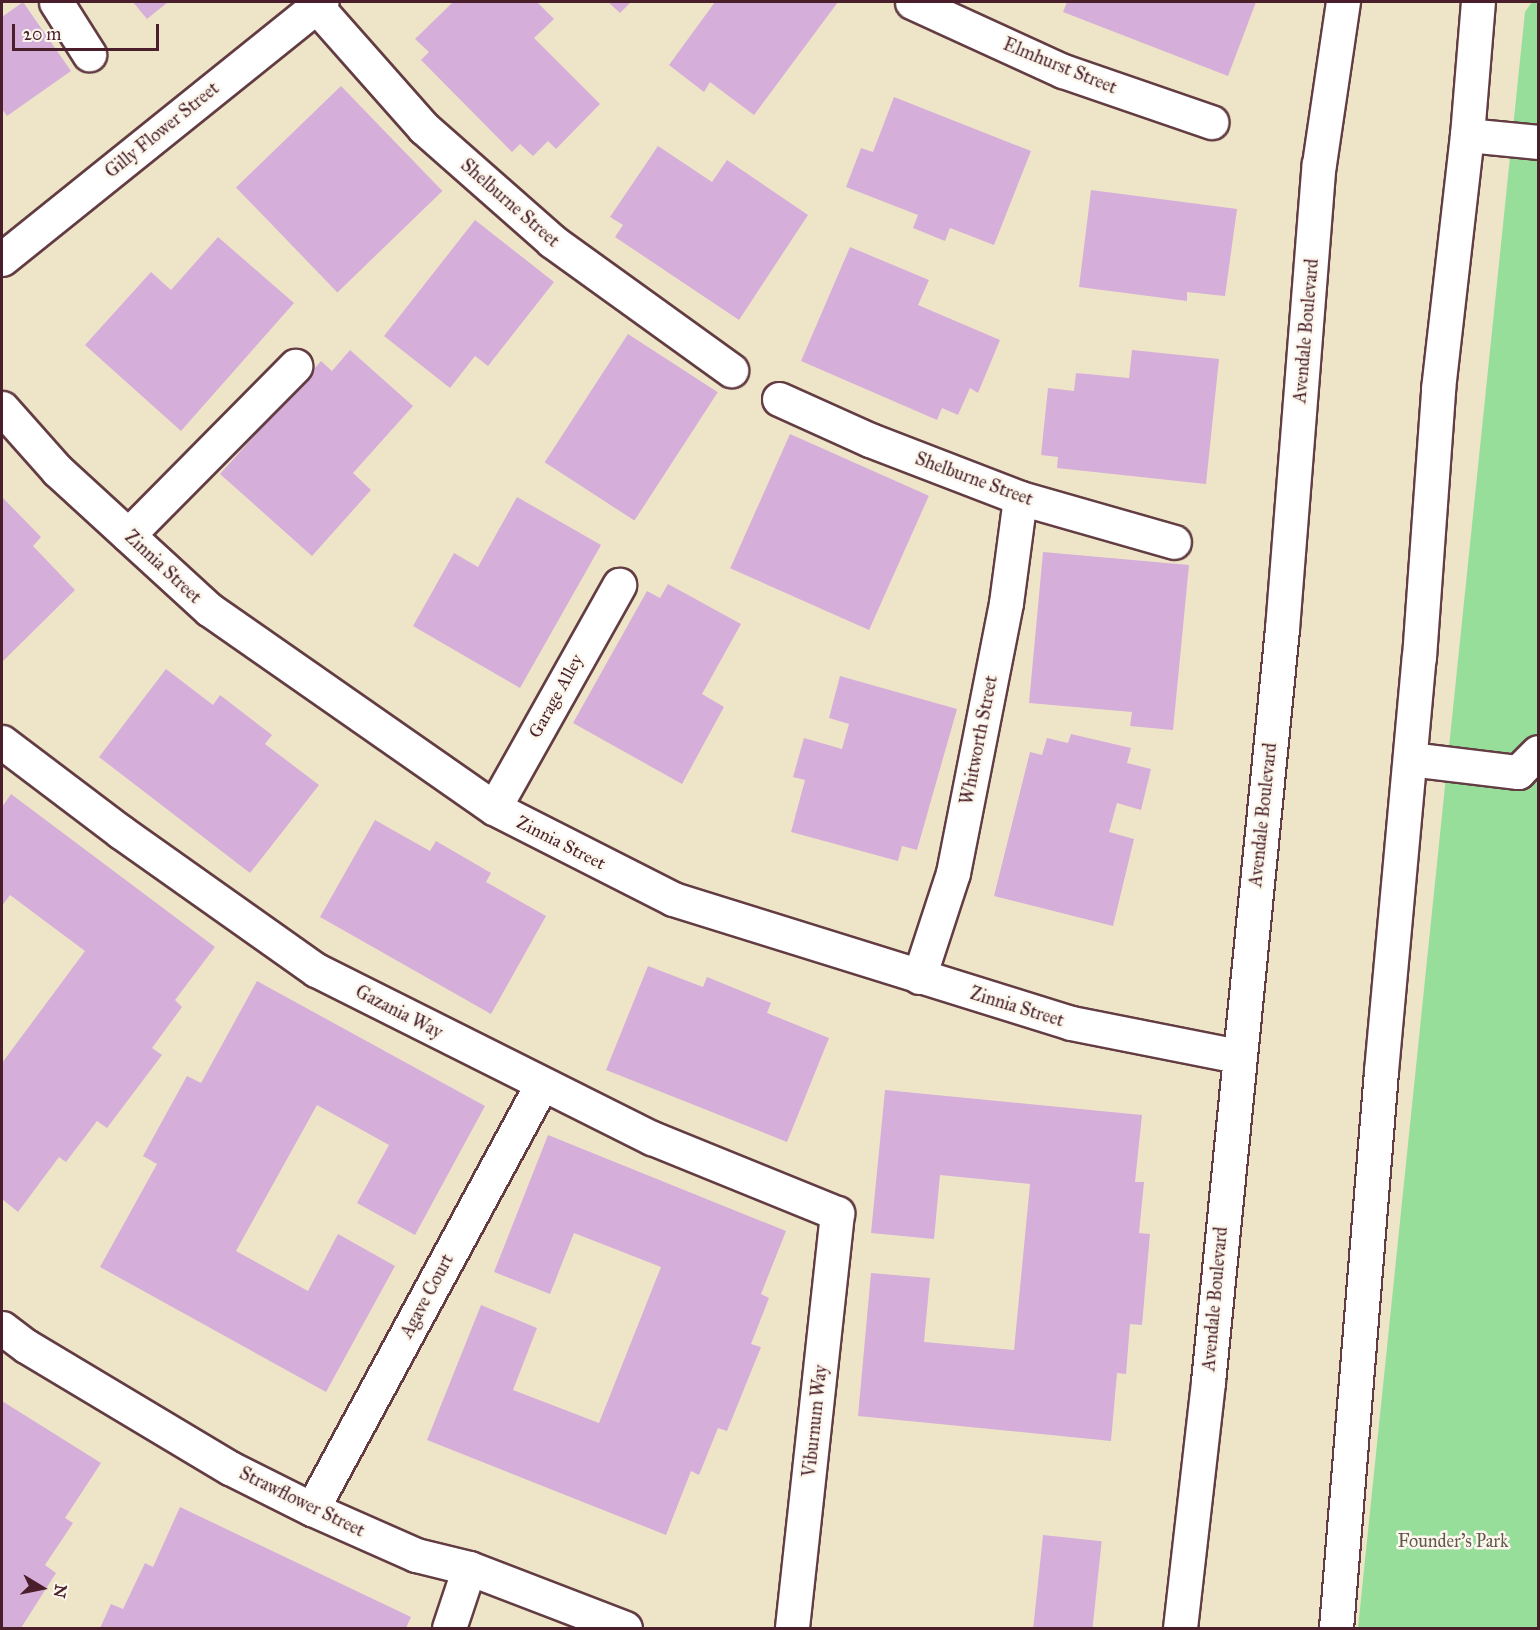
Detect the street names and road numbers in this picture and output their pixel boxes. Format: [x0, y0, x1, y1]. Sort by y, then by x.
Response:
street label: Elmhurst Street [1000, 33, 1120, 99]
street label: Gilly Flower Street [101, 78, 223, 182]
street label: Shelburne Street [456, 154, 564, 252]
street label: Avendale Boulevard [1289, 258, 1323, 404]
street label: Shelburne Street [912, 448, 1036, 510]
street label: Zinnia Street [120, 526, 206, 608]
street label: Garage Alley [524, 650, 588, 742]
street label: Whitworth Street [956, 674, 1002, 806]
street label: Avendale Boulevard [1245, 742, 1281, 888]
street label: Zinnia Street [513, 811, 609, 875]
street label: Gazania Way [352, 981, 446, 1043]
street label: Zinnia Street [968, 983, 1066, 1031]
street label: Avendale Boulevard [1198, 1226, 1232, 1372]
street label: Agave Court [396, 1250, 458, 1342]
street label: Viburnum Way [798, 1364, 832, 1478]
street label: Strawflower Street [236, 1462, 368, 1542]

